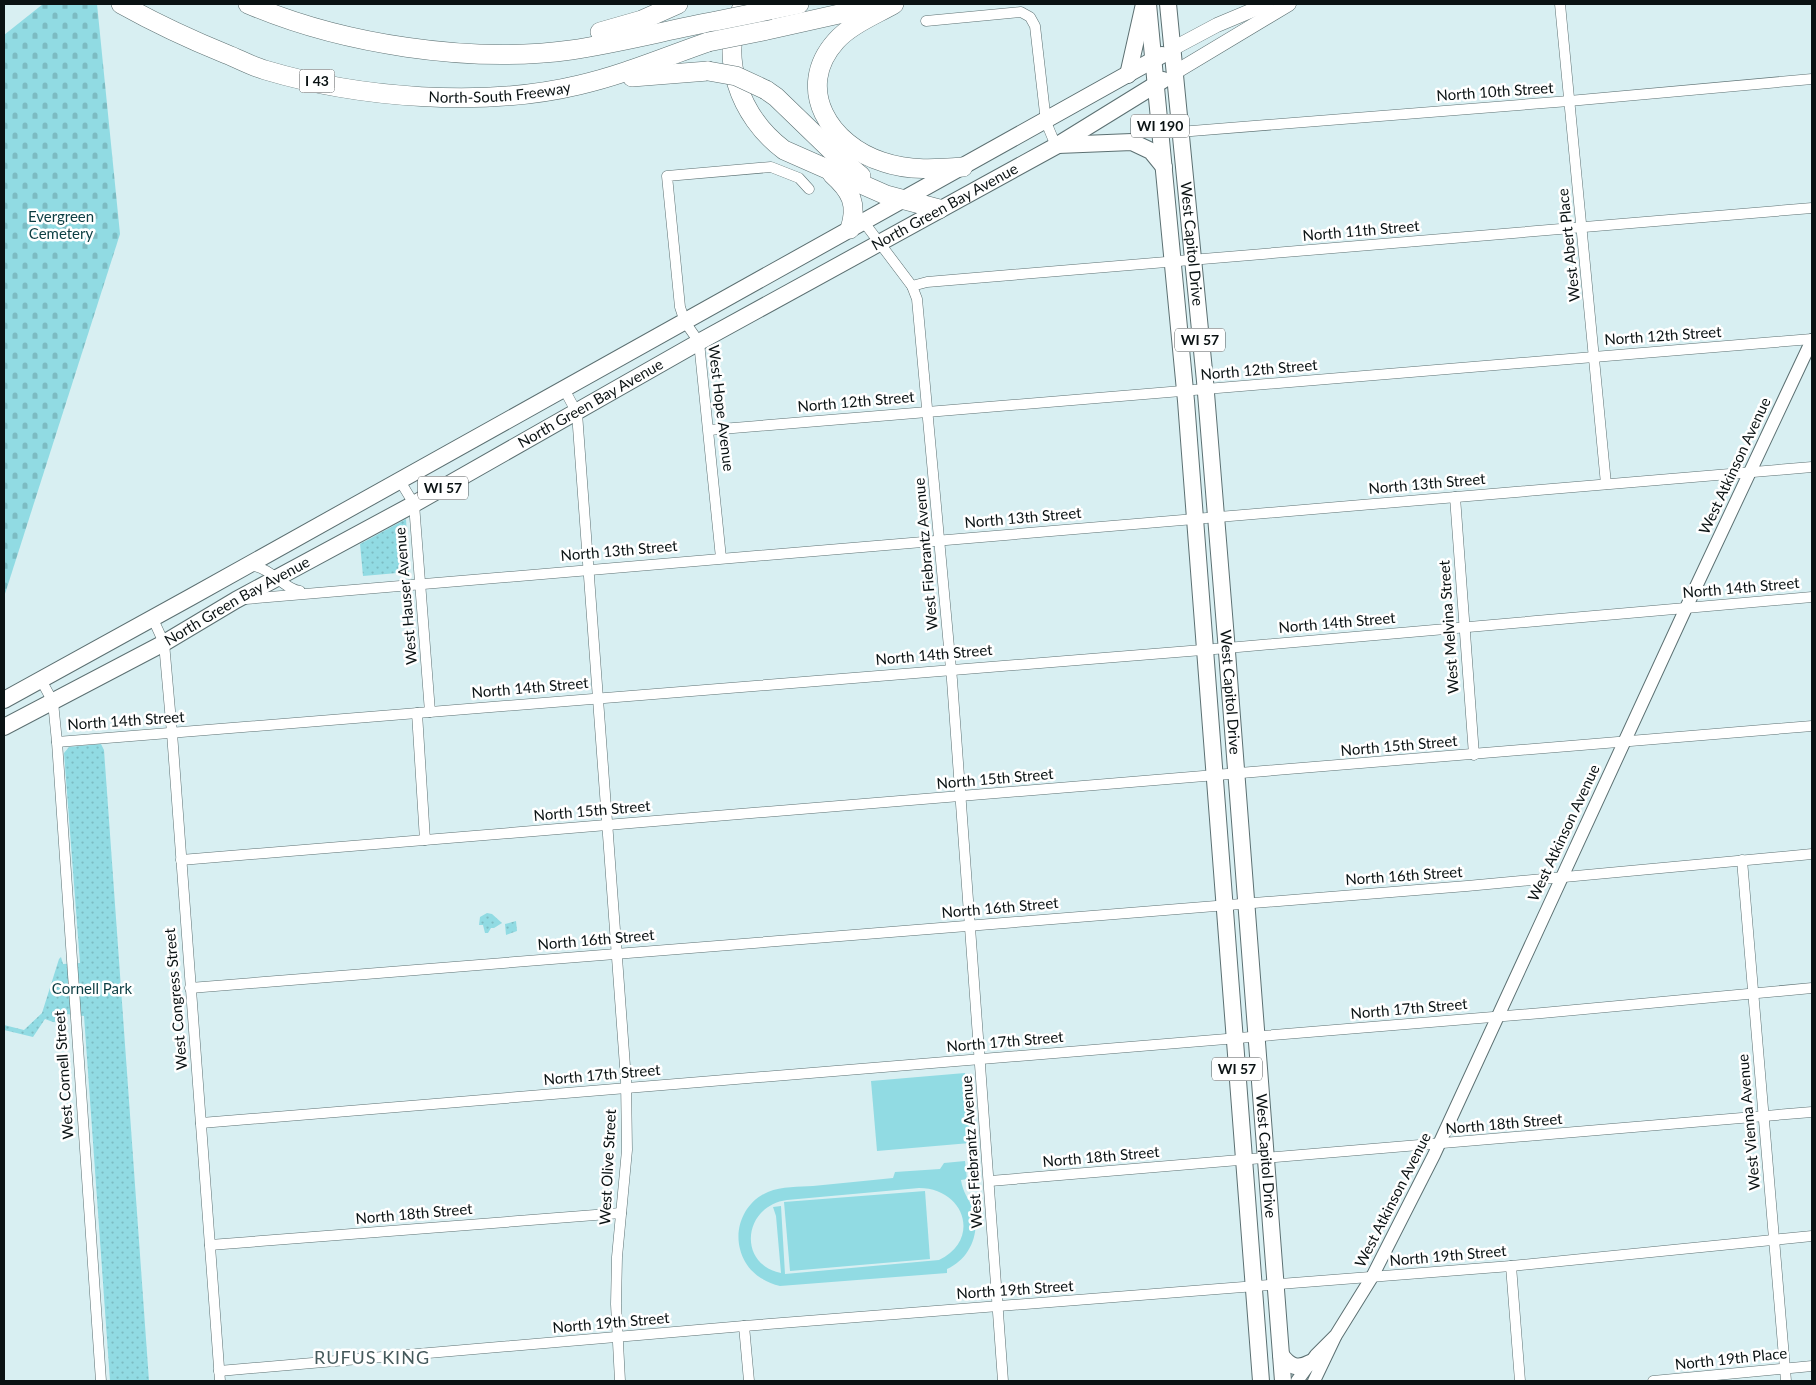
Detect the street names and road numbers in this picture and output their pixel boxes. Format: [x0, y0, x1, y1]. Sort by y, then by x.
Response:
road number: I 43 [300, 70, 334, 92]
street label: North-South Freeway [428, 77, 572, 106]
street label: North 10th Street [1436, 78, 1555, 104]
road number: WI 190 [1131, 114, 1189, 138]
street label: North Green Bay Avenue [868, 159, 1021, 254]
street label: West Capitol Drive [1177, 181, 1208, 307]
street label: West Abert Place [1553, 187, 1583, 303]
street label: North 11th Street [1302, 216, 1421, 244]
street label: North 12th Street [1604, 322, 1723, 348]
road number: WI 57 [1175, 328, 1225, 352]
street label: West Hope Avenue [705, 344, 739, 472]
street label: North Green Bay Avenue [514, 354, 666, 451]
street label: North 12th Street [1200, 355, 1319, 383]
street label: North 12th Street [797, 387, 916, 415]
street label: West Atkinson Avenue [1694, 394, 1774, 537]
street label: North 13th Street [1368, 469, 1487, 497]
road number: WI 57 [418, 476, 468, 499]
street label: West Fiebrantz Avenue [909, 477, 941, 631]
street label: North 13th Street [964, 503, 1083, 531]
street label: West Hauser Avenue [390, 527, 420, 666]
street label: North 13th Street [560, 536, 679, 564]
street label: North Green Bay Avenue [161, 552, 312, 649]
street label: West Melvina Street [1434, 559, 1462, 695]
street label: North 14th Street [1682, 573, 1801, 601]
street label: North 14th Street [1278, 608, 1397, 636]
street label: West Capitol Drive [1217, 629, 1245, 755]
street label: North 14th Street [875, 640, 994, 668]
street label: North 14th Street [471, 673, 590, 701]
street label: North 14th Street [67, 707, 186, 733]
street label: North 15th Street [1340, 731, 1459, 759]
street label: West Atkinson Avenue [1523, 761, 1603, 904]
street label: North 15th Street [936, 764, 1055, 792]
street label: North 15th Street [533, 796, 652, 824]
street label: North 16th Street [1345, 862, 1464, 888]
street label: North 16th Street [941, 893, 1060, 921]
street label: North 16th Street [537, 925, 656, 953]
street label: West Congress Street [160, 927, 190, 1071]
street label: North 17th Street [1350, 994, 1469, 1022]
street label: West Cornell Street [49, 1010, 76, 1140]
street label: North 17th Street [946, 1027, 1065, 1055]
street label: West Vienna Avenue [1733, 1053, 1763, 1191]
road number: WI 57 [1212, 1058, 1262, 1080]
street label: North 17th Street [543, 1060, 662, 1088]
street label: West Fiebrantz Avenue [957, 1075, 985, 1229]
street label: West Capitol Drive [1253, 1093, 1280, 1219]
street label: West Olive Street [595, 1108, 619, 1225]
street label: North 18th Street [1445, 1109, 1564, 1137]
street label: West Atkinson Avenue [1350, 1129, 1434, 1270]
street label: North 18th Street [1042, 1142, 1161, 1170]
street label: North 18th Street [355, 1199, 474, 1227]
street label: North 19th Street [1389, 1241, 1508, 1269]
street label: North 19th Street [956, 1276, 1075, 1302]
street label: North 19th Street [552, 1308, 671, 1336]
street label: North 19th Place [1674, 1343, 1788, 1373]

